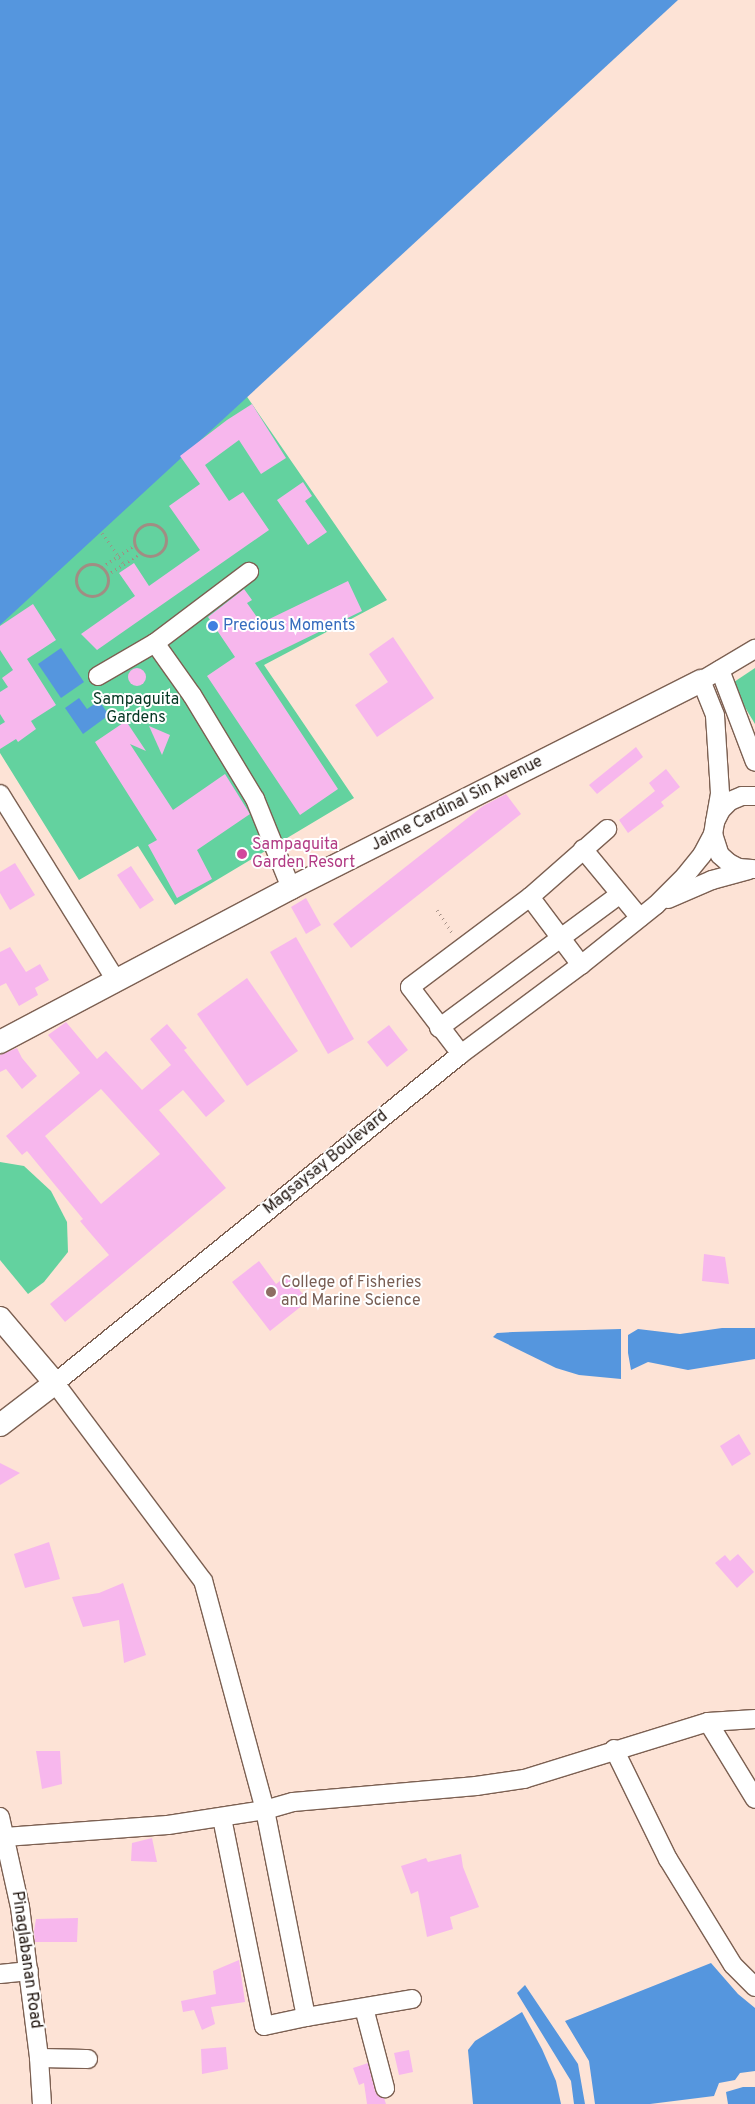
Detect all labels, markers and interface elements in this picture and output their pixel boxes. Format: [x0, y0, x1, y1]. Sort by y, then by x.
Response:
place label: Precious Moments [223, 616, 356, 636]
marker: Precious Moments [207, 620, 219, 632]
park label: Sampaguita Gardens [93, 690, 179, 728]
street label: Jaime Cardinal Sin Avenue [368, 752, 546, 856]
place label: Sampaguita Garden Resort [252, 835, 355, 873]
marker: Sampaguita Garden Resort [236, 848, 248, 860]
street label: Magsaysay Boulevard [260, 1107, 392, 1219]
place label: College of Fisheries and Marine Science [281, 1273, 422, 1311]
marker: College of Fisheries and Marine Science [265, 1286, 277, 1298]
street label: Pinaglabanan Road [7, 1890, 45, 2030]

